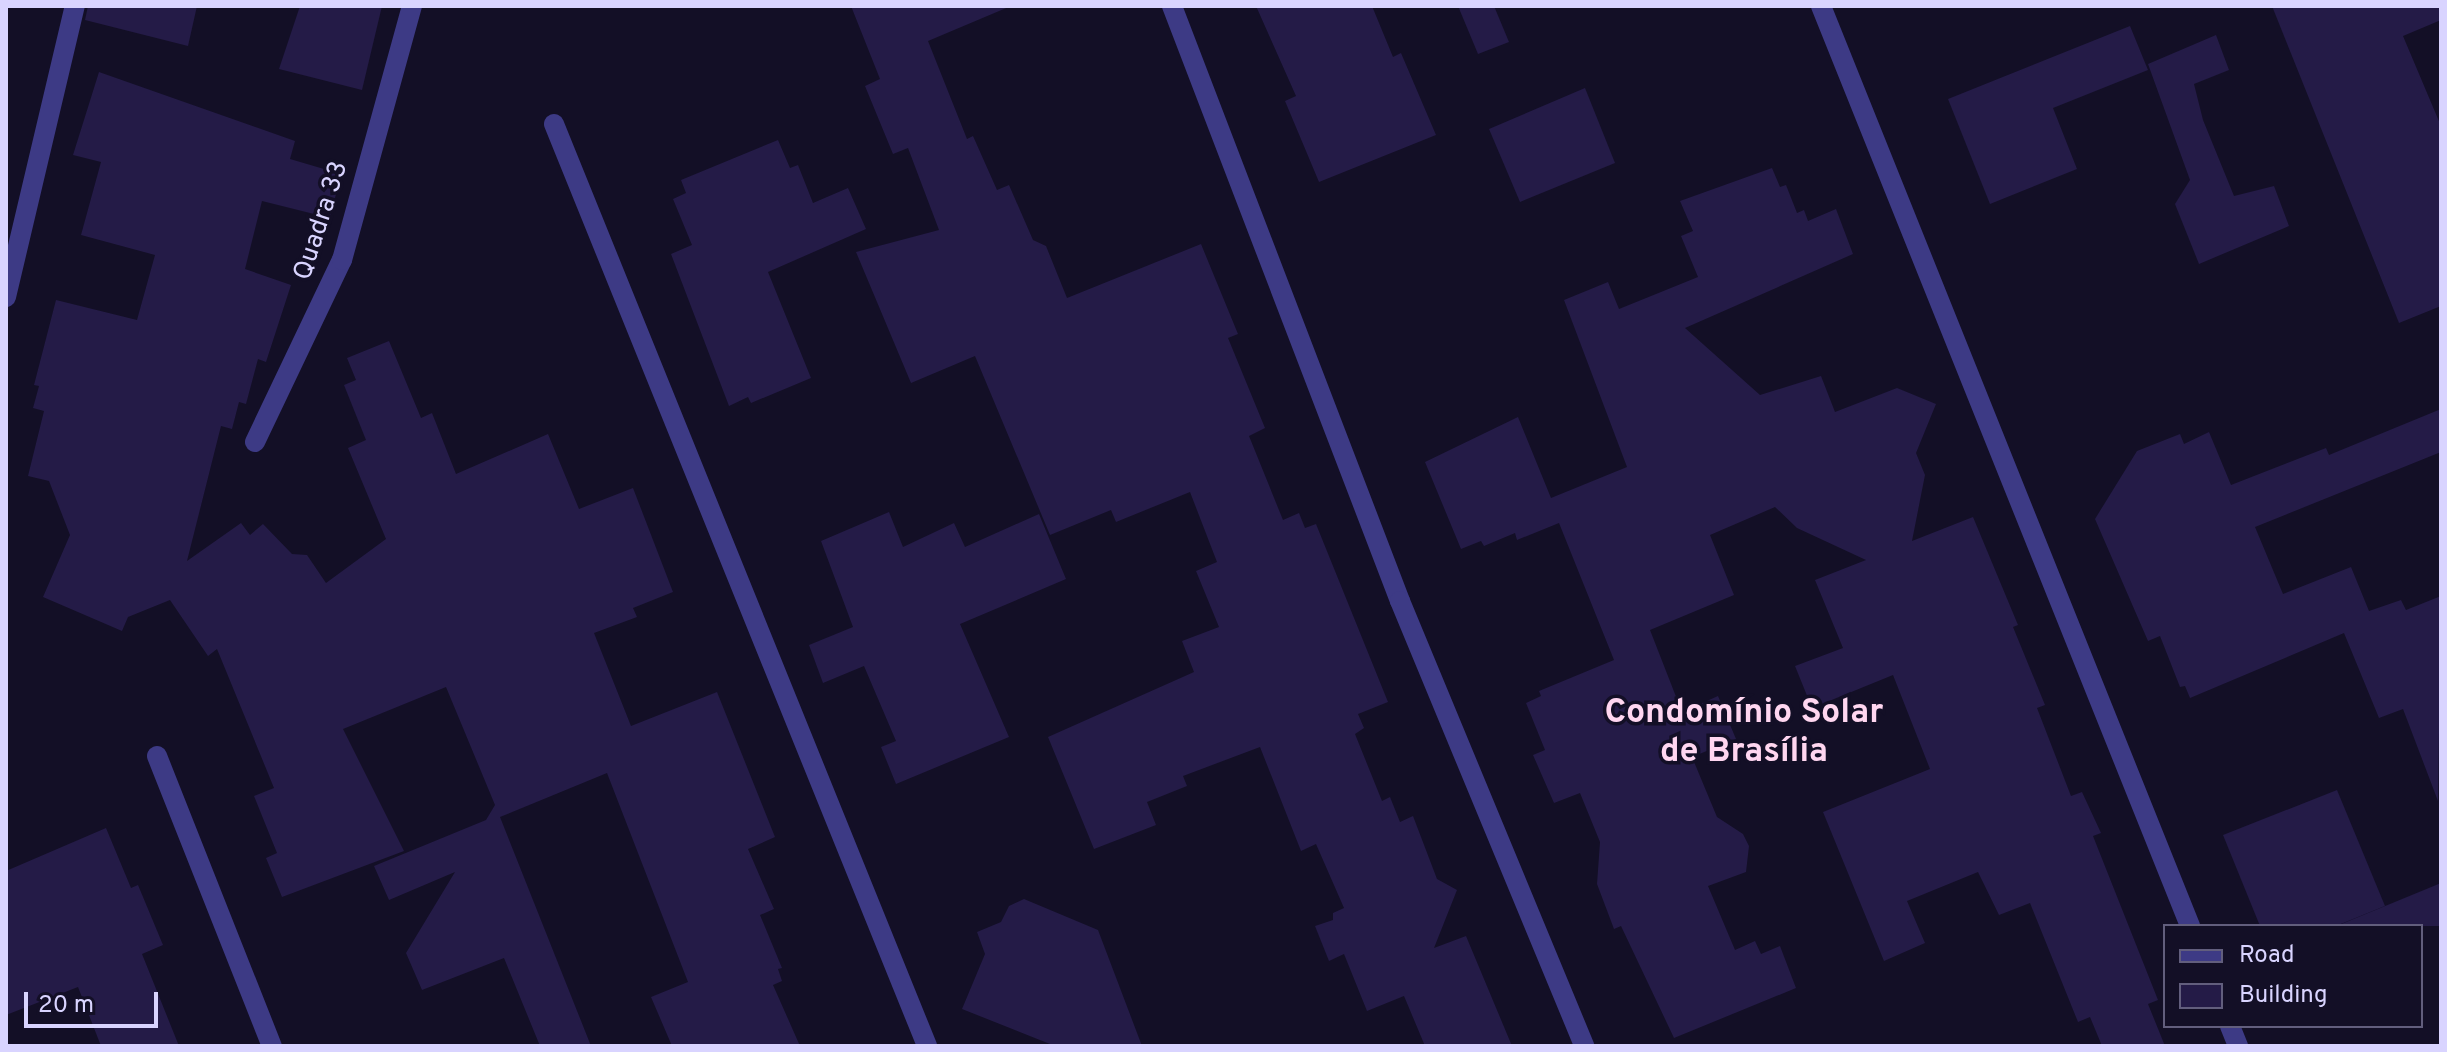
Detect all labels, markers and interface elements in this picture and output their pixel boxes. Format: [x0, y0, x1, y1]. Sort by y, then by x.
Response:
street label: Quadra 33 [288, 158, 356, 284]
district label: Condomínio Solar de Brasília [1605, 693, 1883, 772]
legend [2163, 924, 2423, 1028]
text: Road [2239, 941, 2295, 971]
scale bar [28, 976, 162, 1026]
text: Building [2239, 981, 2328, 1011]
text: 20 m [38, 991, 94, 1021]

